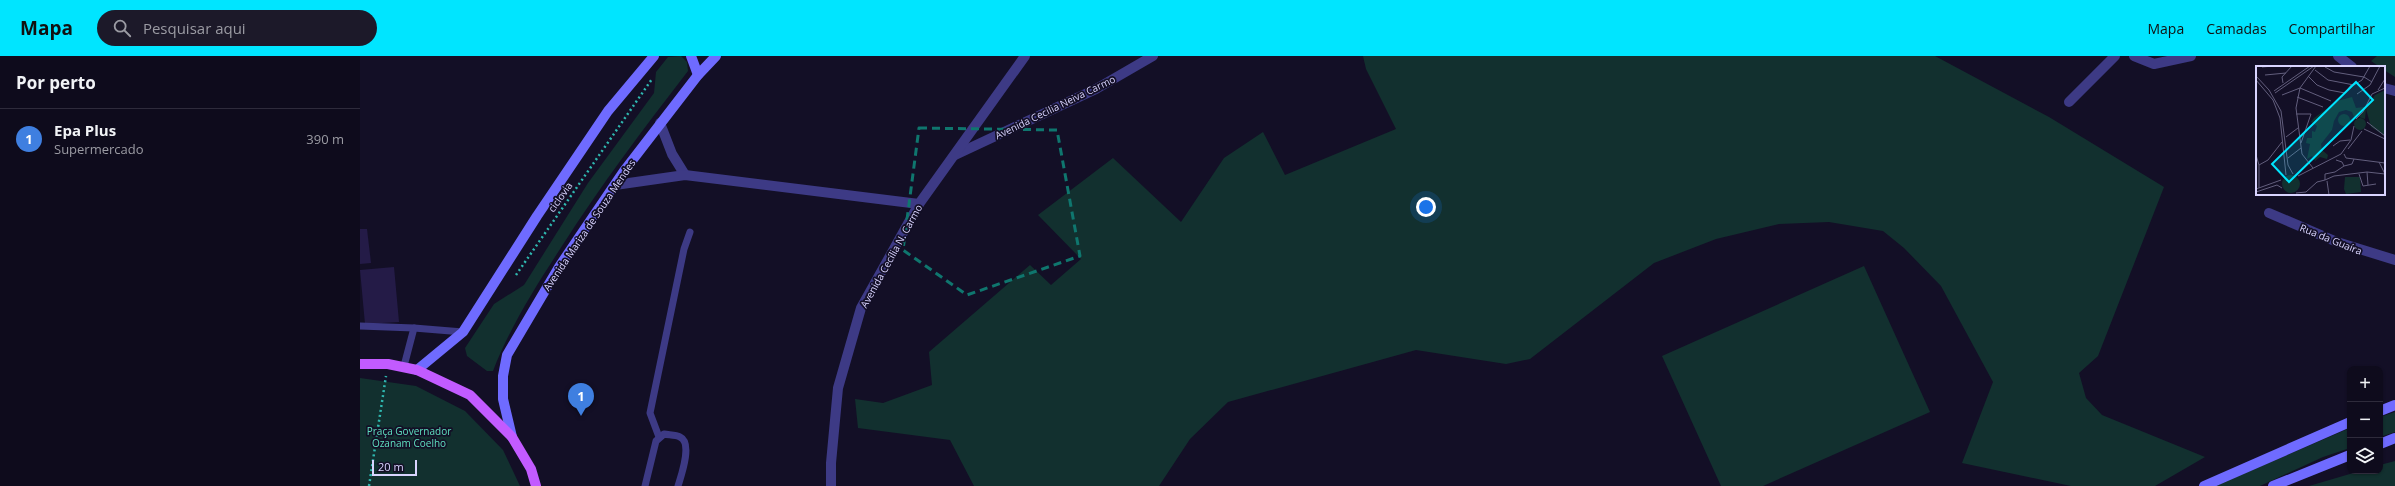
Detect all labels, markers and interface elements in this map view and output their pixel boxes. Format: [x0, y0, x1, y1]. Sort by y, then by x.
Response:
search box [97, 10, 377, 46]
text: Mapa [20, 15, 73, 41]
icon: search [111, 17, 133, 39]
text: Pesquisar aqui [143, 18, 246, 38]
text: Mapa [2148, 19, 2184, 38]
text: Camadas [2206, 19, 2267, 38]
text: Compartilhar [2289, 19, 2375, 38]
inset map [2256, 66, 2385, 195]
text: Por perto [16, 71, 96, 94]
street label: Avenida Cecilia Neiva Carmo [992, 72, 1118, 142]
text: Epa Plus [54, 120, 116, 140]
text: 1 [25, 130, 33, 148]
text: 390 m [306, 130, 344, 148]
text: Supermercado [54, 140, 144, 158]
street label: Avenida Mariza de Souza Mendes [540, 156, 639, 294]
street label: ciclovia [545, 179, 575, 215]
your location [1416, 197, 1436, 217]
street label: Avenida Cecília N. Carmo [857, 202, 925, 310]
street label: Rua da Guaíra [2298, 220, 2364, 258]
map controls [2347, 366, 2383, 474]
button: + [2347, 366, 2383, 402]
pin: 1 [568, 383, 594, 416]
button: − [2347, 402, 2383, 438]
park label: Praça Governador Ozanam Coelho [367, 424, 451, 450]
button: layers [2347, 438, 2383, 474]
scale bar [372, 458, 417, 477]
text: 20 m [378, 459, 404, 474]

